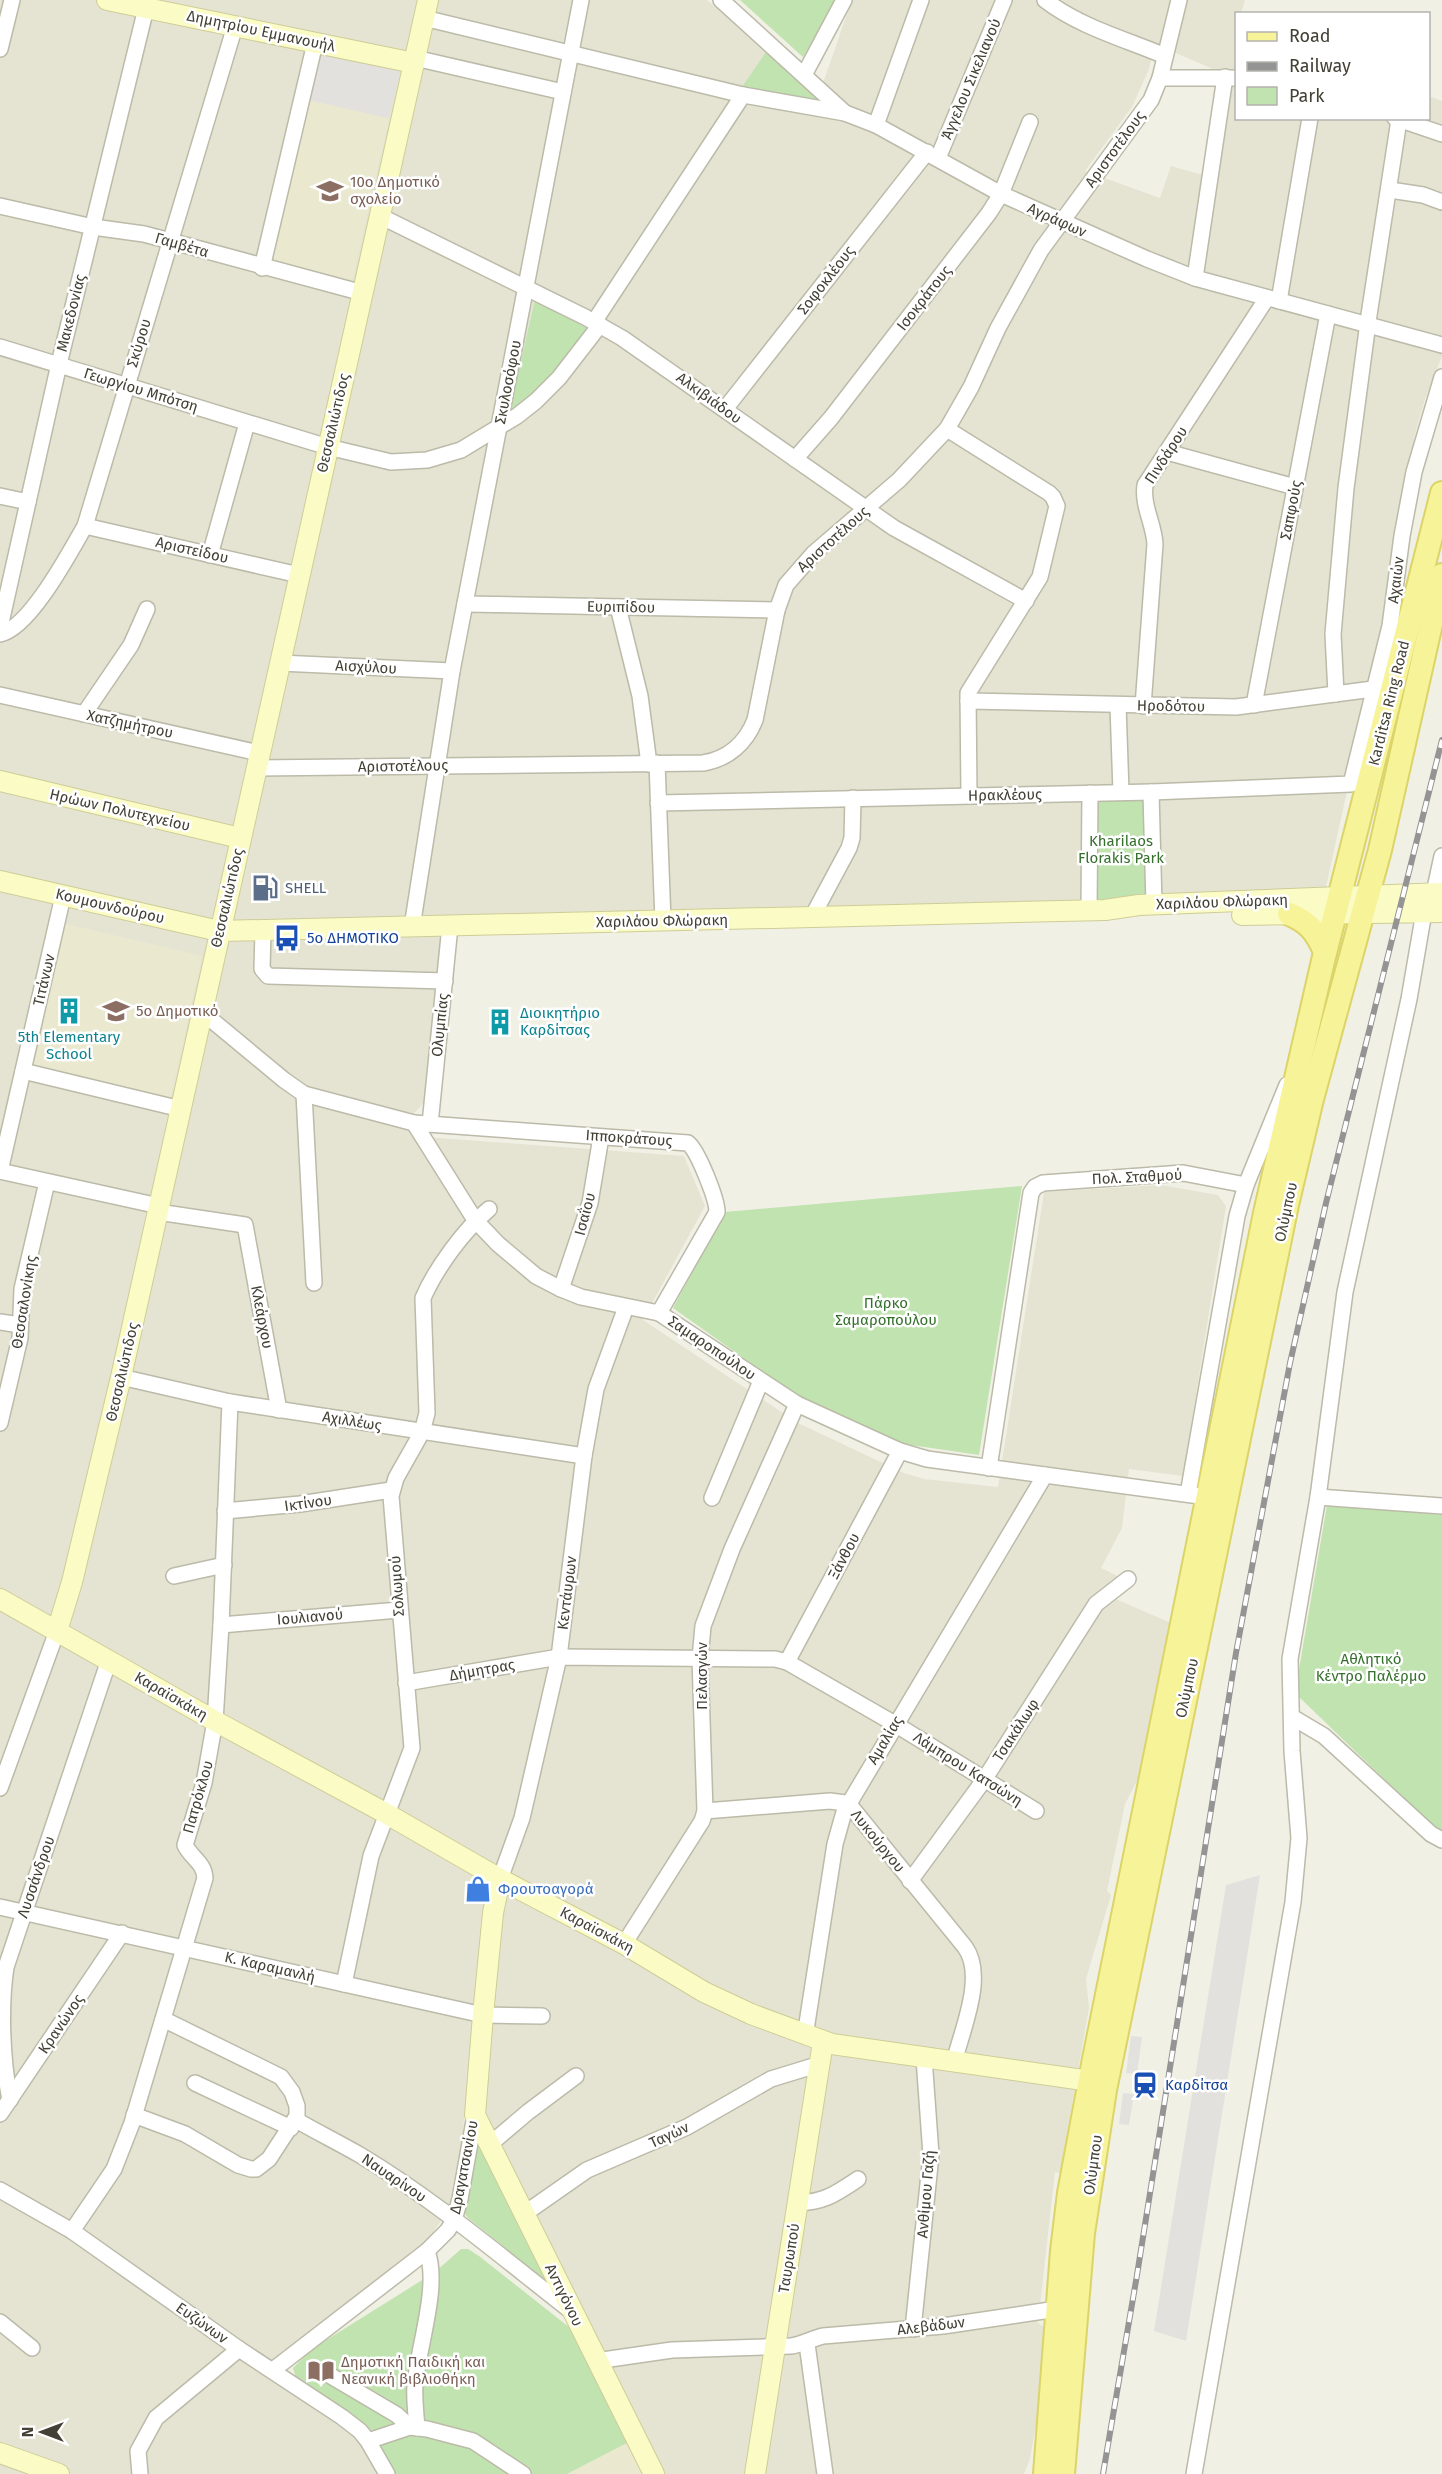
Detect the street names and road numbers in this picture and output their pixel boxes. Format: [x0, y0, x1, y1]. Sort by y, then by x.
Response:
street label: Δημητρίου Εμμανουήλ [185, 6, 337, 56]
street label: Άγγελου Σικελιανού [937, 16, 1005, 142]
street label: Αριστοτέλους [1081, 107, 1149, 191]
street label: Αγράφων [1025, 199, 1090, 241]
street label: Γαμβέτα [153, 229, 211, 261]
street label: Σοφοκλέους [794, 242, 858, 318]
street label: Ισοκράτους [893, 262, 955, 334]
street label: Μακεδονίας [53, 272, 89, 354]
street label: Σκύρου [123, 317, 155, 369]
street label: Σκυλοσόφου [491, 338, 525, 426]
street label: Γεωργίου Μπότση [82, 364, 200, 416]
street label: Αλκιβιάδου [673, 368, 745, 428]
street label: Θεσσαλιώτιδος [313, 372, 353, 474]
street label: Πινδάρου [1141, 423, 1191, 487]
street label: Σαπφούς [1276, 479, 1306, 541]
street label: Αριστοτέλους [793, 502, 873, 576]
street label: Αριστείδου [154, 533, 230, 567]
street label: Αχαιών [1384, 555, 1408, 604]
street label: Ευριπίδου [587, 597, 655, 617]
street label: Karditsa Ring Road [1365, 639, 1413, 767]
street label: Αισχύλου [335, 656, 397, 678]
street label: Ηροδότου [1137, 696, 1205, 716]
street label: Χατζημήτρου [85, 706, 175, 742]
street label: Αριστοτέλους [358, 756, 448, 776]
street label: Ηρώων Πολυτεχνείου [48, 785, 192, 835]
street label: Ηρακλέους [968, 785, 1042, 805]
street label: Θεσσαλιώτιδος [207, 847, 247, 949]
street label: Κουμουνδούρου [54, 885, 166, 927]
street label: Χαριλάου Φλώρακη [1156, 891, 1288, 913]
street label: Χαριλάου Φλώρακη [596, 911, 728, 931]
street label: Τιτάνων [29, 952, 59, 1008]
street label: Ολυμπίας [428, 992, 452, 1058]
street label: Ιπποκράτους [585, 1126, 673, 1150]
street label: Πολ. Σταθμού [1091, 1166, 1183, 1188]
street label: Ολύμπου [1271, 1180, 1301, 1244]
street label: Ισαΐου [571, 1191, 599, 1237]
street label: Θεσσαλονίκης [8, 1254, 40, 1350]
street label: Κλεάρχου [247, 1284, 277, 1350]
street label: Σαμαροπούλου [665, 1312, 759, 1384]
street label: Θεσσαλιώτιδος [102, 1321, 142, 1423]
street label: Αχιλλέως [321, 1407, 383, 1435]
street label: Ικτίνου [283, 1491, 333, 1515]
street label: Ξάνθου [824, 1530, 864, 1582]
street label: Κεντάυρων [554, 1554, 581, 1631]
street label: Σολωμού [386, 1555, 408, 1617]
street label: Ιουλιανού [276, 1605, 344, 1629]
street label: Πελασγών [693, 1641, 711, 1710]
street label: Δήμητρας [448, 1655, 516, 1685]
street label: Ολύμπου [1172, 1656, 1202, 1720]
street label: Καραϊσκάκη [131, 1668, 211, 1724]
street label: Τσακάλωφ [989, 1695, 1043, 1765]
street label: Αμαλίας [864, 1712, 906, 1768]
street label: Λάμπρου Κατσώνη [910, 1728, 1026, 1810]
street label: Πατρόκλου [179, 1758, 217, 1836]
street label: Λυκούργου [847, 1806, 909, 1876]
street label: Λυσσάνδρου [14, 1834, 58, 1920]
street label: Καραϊσκάκη [557, 1903, 637, 1957]
street label: Κ. Καραμανλή [223, 1948, 317, 1986]
street label: Κρανώνος [34, 1991, 88, 2057]
street label: Ταγών [646, 2118, 692, 2152]
street label: Δραγατσανίου [446, 2119, 482, 2215]
street label: Ολύμπου [1080, 2134, 1106, 2196]
street label: Ανθίμου Γαζή [913, 2149, 939, 2239]
street label: Ναυαρίνου [358, 2150, 430, 2206]
street label: Ταυρωπού [775, 2222, 803, 2294]
street label: Αντιγόνου [541, 2261, 587, 2329]
street label: Ευζώνων [173, 2299, 232, 2348]
street label: Αλεβάδων [896, 2313, 967, 2339]

